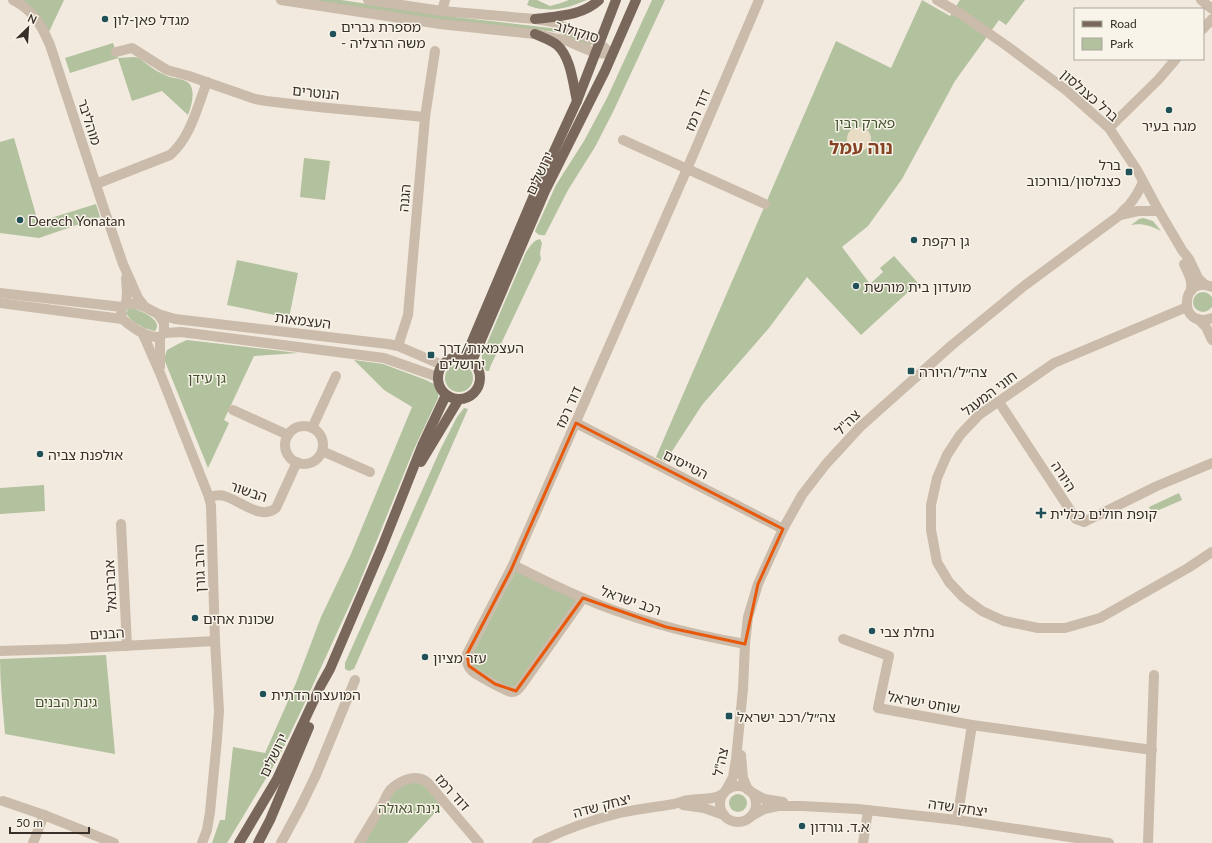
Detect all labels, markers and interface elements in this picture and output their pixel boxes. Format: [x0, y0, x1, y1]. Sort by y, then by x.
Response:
north arrow [8, 8, 48, 48]
legend [1074, 8, 1204, 60]
text: N [26, 11, 39, 26]
place label: מגדל פאן-לון [113, 11, 189, 28]
marker: מגדל פאן-לון [100, 14, 110, 24]
street label: סוקולוב [553, 16, 601, 46]
text: Road [1110, 16, 1137, 31]
place label: מספרת גברים - משה הרצליה [341, 18, 425, 51]
marker: מספרת גברים - משה הרצליה [328, 29, 338, 39]
text: Park [1110, 36, 1134, 51]
street label: ברל כצנלסון [1058, 65, 1122, 125]
street label: הנוטרים [292, 81, 340, 103]
street label: דוד רמז [681, 86, 714, 134]
street label: מוהליבר [75, 97, 105, 147]
marker: מגה בעיר [1164, 105, 1174, 115]
park label: פארק רבין [835, 114, 895, 131]
place label: מגה בעיר [1142, 117, 1196, 134]
district label: נוה עמל [829, 136, 893, 158]
street label: ירושלים [522, 148, 556, 198]
place label: ברל כצנלסון/בורוכוב [1027, 156, 1121, 189]
marker: ברל כצנלסון/בורוכוב [1124, 167, 1134, 177]
street label: הגנה [394, 183, 414, 213]
place label: Derech Yonatan [28, 212, 125, 229]
marker: Derech Yonatan [15, 215, 25, 225]
place label: גן רקפת [922, 232, 970, 249]
marker: גן רקפת [909, 235, 919, 245]
place label: מועדון בית מורשת [864, 278, 971, 295]
marker: מועדון בית מורשת [851, 281, 861, 291]
street label: העצמאות [274, 308, 332, 332]
place label: העצמאות/דרך ירושלים [439, 339, 524, 372]
marker: העצמאות/דרך ירושלים [426, 350, 436, 360]
place label: צה״ל/היורה [919, 363, 988, 380]
marker: צה״ל/היורה [906, 366, 916, 376]
street label: חוני המעגל [958, 367, 1020, 419]
park label: גן עידן [188, 369, 226, 386]
street label: דוד רמז [551, 383, 585, 431]
street label: צה"ל [831, 406, 863, 438]
place label: אולפנת צביה [48, 446, 123, 463]
street label: הטייסים [661, 446, 711, 482]
marker: אולפנת צביה [35, 449, 45, 459]
street label: היורה [1048, 457, 1080, 495]
street label: הבשור [228, 477, 270, 505]
place label: קופת חולים כללית [1050, 505, 1157, 522]
marker: קופת חולים כללית [1035, 507, 1047, 519]
street label: הרב גורן [190, 544, 208, 592]
street label: אברבנאל [100, 559, 120, 613]
street label: רכב ישראל [598, 582, 664, 618]
place label: שכונת אחים [203, 610, 274, 627]
marker: שכונת אחים [190, 613, 200, 623]
place label: נחלת צבי [880, 623, 935, 640]
street label: הבנים [89, 624, 125, 642]
marker: נחלת צבי [867, 626, 877, 636]
place label: עזר מציון [433, 649, 487, 666]
marker: עזר מציון [420, 652, 430, 662]
place label: המועצה הדתית [271, 686, 361, 703]
street label: שוחט ישראל [886, 687, 962, 717]
marker: המועצה הדתית [258, 689, 268, 699]
park label: גינת הבנים [35, 693, 97, 710]
place label: צה״ל/רכב ישראל [737, 708, 836, 725]
marker: צה״ל/רכב ישראל [724, 711, 734, 721]
street label: ירושלים [255, 731, 291, 779]
street label: צה"ל [709, 746, 731, 778]
street label: דוד רמז [432, 770, 474, 814]
street label: יצחק שדה [571, 789, 633, 821]
street label: יצחק שדה [927, 794, 989, 820]
park label: גינת גאולה [378, 799, 440, 816]
scale bar [10, 809, 89, 835]
text: 50 m [16, 815, 43, 830]
place label: א.ד. גורדון [810, 818, 870, 835]
marker: א.ד. גורדון [797, 821, 807, 831]

